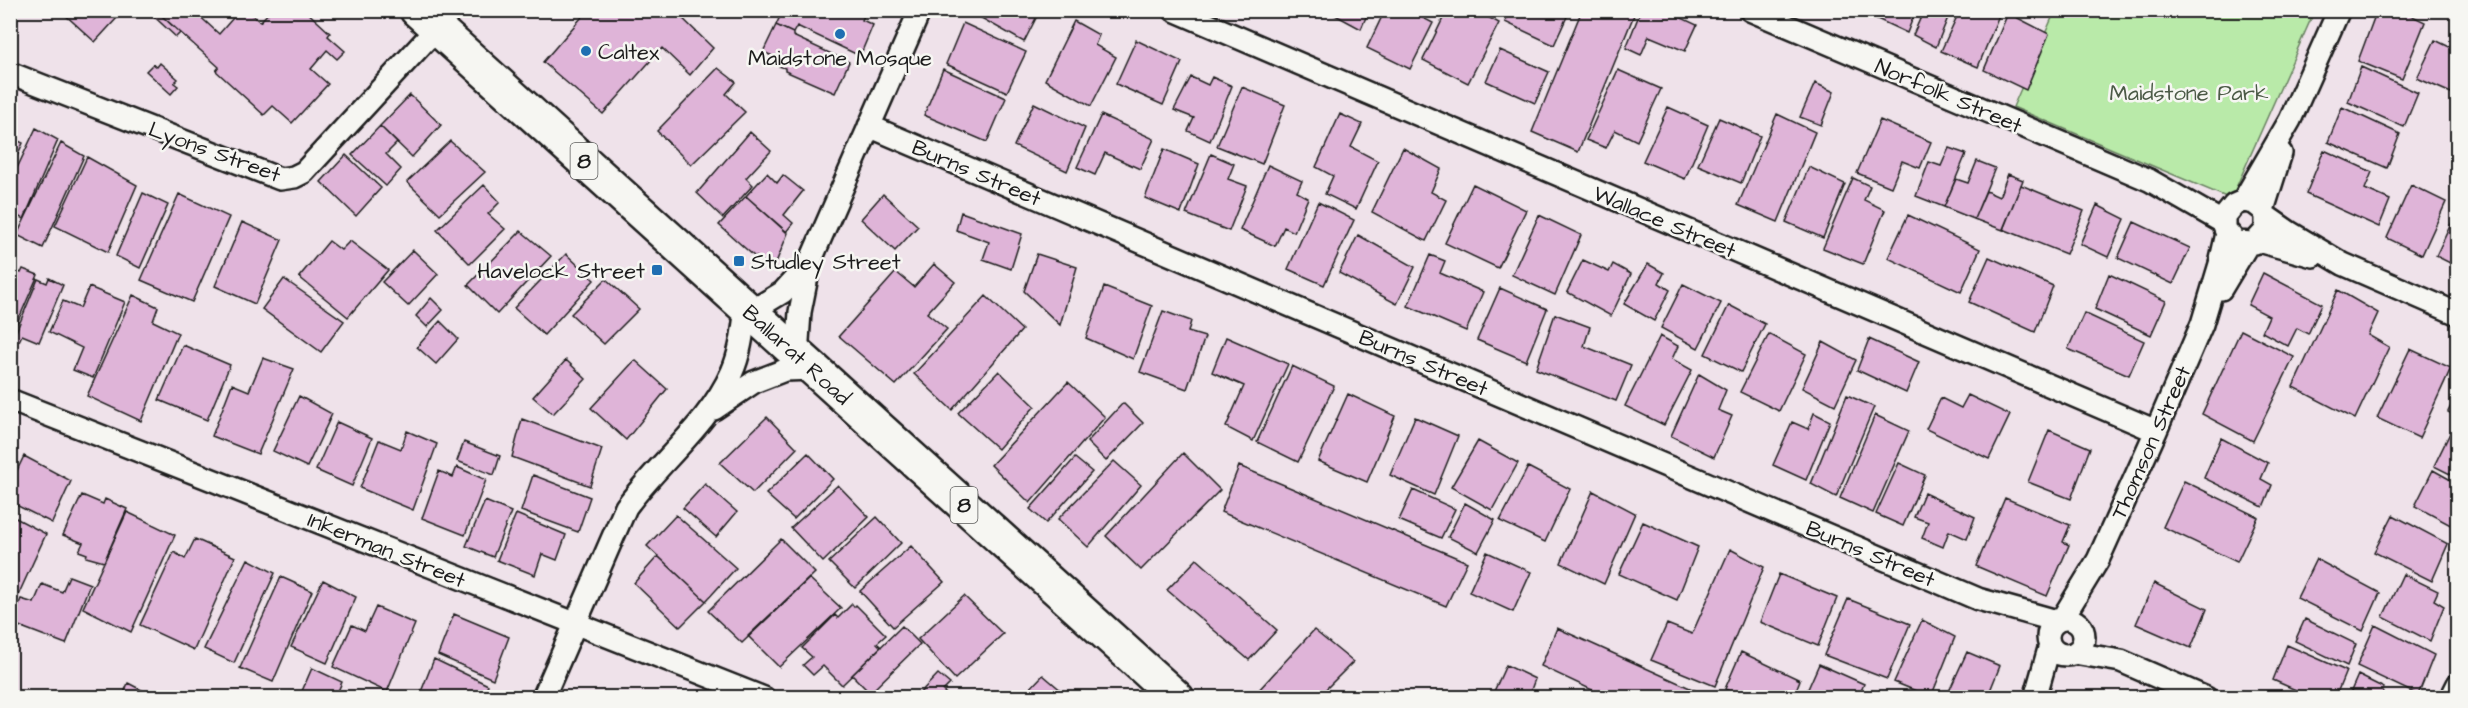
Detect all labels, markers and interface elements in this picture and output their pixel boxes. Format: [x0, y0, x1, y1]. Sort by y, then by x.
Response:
marker: Maidstone Mosque [833, 27, 847, 41]
place label: Caltex [598, 37, 660, 68]
place label: Maidstone Mosque [748, 43, 932, 74]
marker: Caltex [579, 44, 593, 58]
street label: Norfolk Street [1870, 51, 2027, 141]
park label: Maidstone Park [2110, 78, 2269, 109]
street label: Lyons Street [144, 114, 285, 192]
street label: Burns Street [907, 132, 1046, 215]
road number: 8 [570, 143, 598, 179]
street label: Wallace Street [1588, 178, 1741, 266]
place label: Studley Street [751, 247, 901, 279]
marker: Studley Street [732, 254, 746, 268]
place label: Havelock Street [477, 256, 645, 287]
marker: Havelock Street [650, 263, 664, 277]
street label: Ballarat Road [735, 298, 857, 413]
street label: Burns Street [1354, 322, 1493, 405]
street label: Thomson Street [2104, 361, 2199, 524]
road number: 8 [950, 487, 978, 523]
street label: Inkerman Street [303, 505, 470, 596]
street label: Burns Street [1801, 513, 1940, 596]

